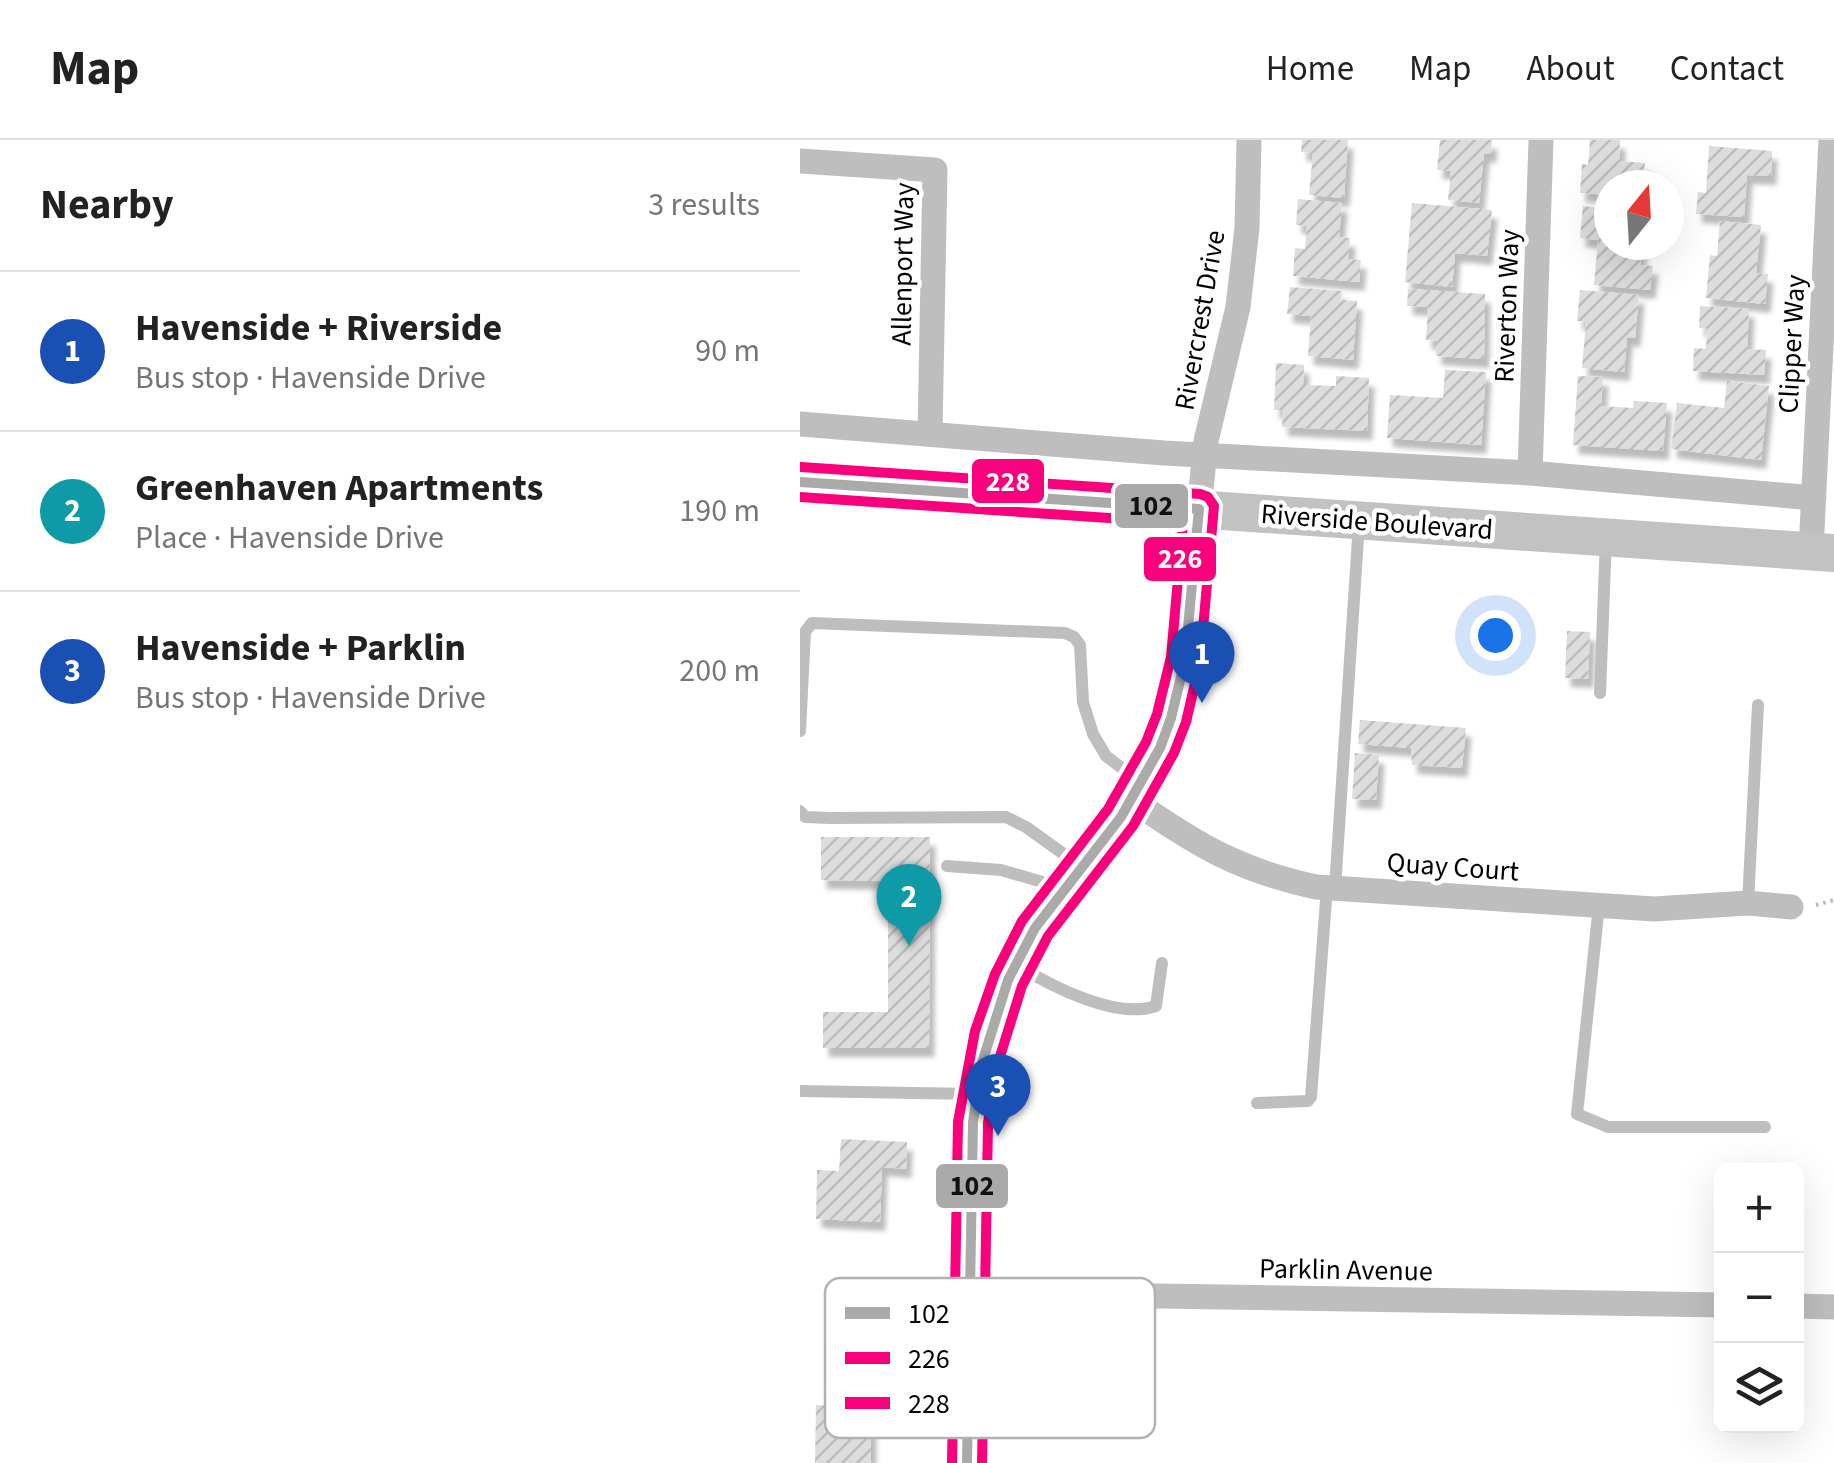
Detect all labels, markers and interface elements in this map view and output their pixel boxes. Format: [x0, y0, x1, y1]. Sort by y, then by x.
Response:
text: Map [50, 35, 139, 103]
text: Home [1266, 44, 1354, 94]
text: Map [1409, 44, 1472, 94]
text: About [1527, 44, 1615, 94]
text: Contact [1670, 44, 1784, 94]
north arrow [1594, 170, 1684, 260]
text: Nearby [40, 175, 174, 235]
text: 3 results [648, 182, 760, 228]
street label: Allenport Way [882, 182, 924, 346]
street label: Rivercrest Drive [1164, 227, 1235, 413]
street label: Riverton Way [1484, 229, 1530, 383]
street label: Clipper Way [1768, 274, 1816, 415]
text: Havenside + Riverside [135, 301, 502, 355]
text: 1 [64, 328, 81, 374]
text: 90 m [695, 328, 760, 374]
text: Bus stop · Havenside Drive [135, 355, 486, 401]
line badge: 228 [970, 457, 1046, 505]
text: Greenhaven Apartments [135, 461, 543, 515]
text: 228 [986, 462, 1030, 502]
line badge: 102 [1113, 482, 1190, 530]
text: 102 [1129, 486, 1173, 526]
text: 2 [64, 488, 81, 534]
text: 190 m [679, 488, 760, 534]
street label: Riverside Boulevard [1260, 494, 1494, 550]
text: Place · Havenside Drive [135, 515, 444, 561]
line badge: 226 [1142, 535, 1218, 583]
text: 226 [1158, 539, 1202, 579]
your location [1470, 610, 1521, 661]
pin: 1 [1170, 620, 1234, 703]
text: Havenside + Parklin [135, 621, 466, 675]
text: 3 [64, 648, 81, 694]
text: 200 m [679, 648, 760, 694]
text: Bus stop · Havenside Drive [135, 675, 486, 721]
street label: Quay Court [1386, 842, 1521, 892]
pin: 2 [876, 864, 942, 946]
pin: 3 [966, 1054, 1030, 1136]
line badge: 102 [934, 1162, 1010, 1210]
map controls [1714, 1163, 1804, 1433]
button: + [1714, 1163, 1804, 1253]
text: 102 [950, 1166, 994, 1206]
street label: Parklin Avenue [1259, 1248, 1433, 1292]
button: − [1714, 1253, 1804, 1343]
legend [825, 1278, 1155, 1438]
text: 102 [908, 1294, 950, 1334]
text: 226 [908, 1339, 950, 1379]
button: layers [1714, 1343, 1804, 1433]
text: 228 [908, 1384, 950, 1424]

